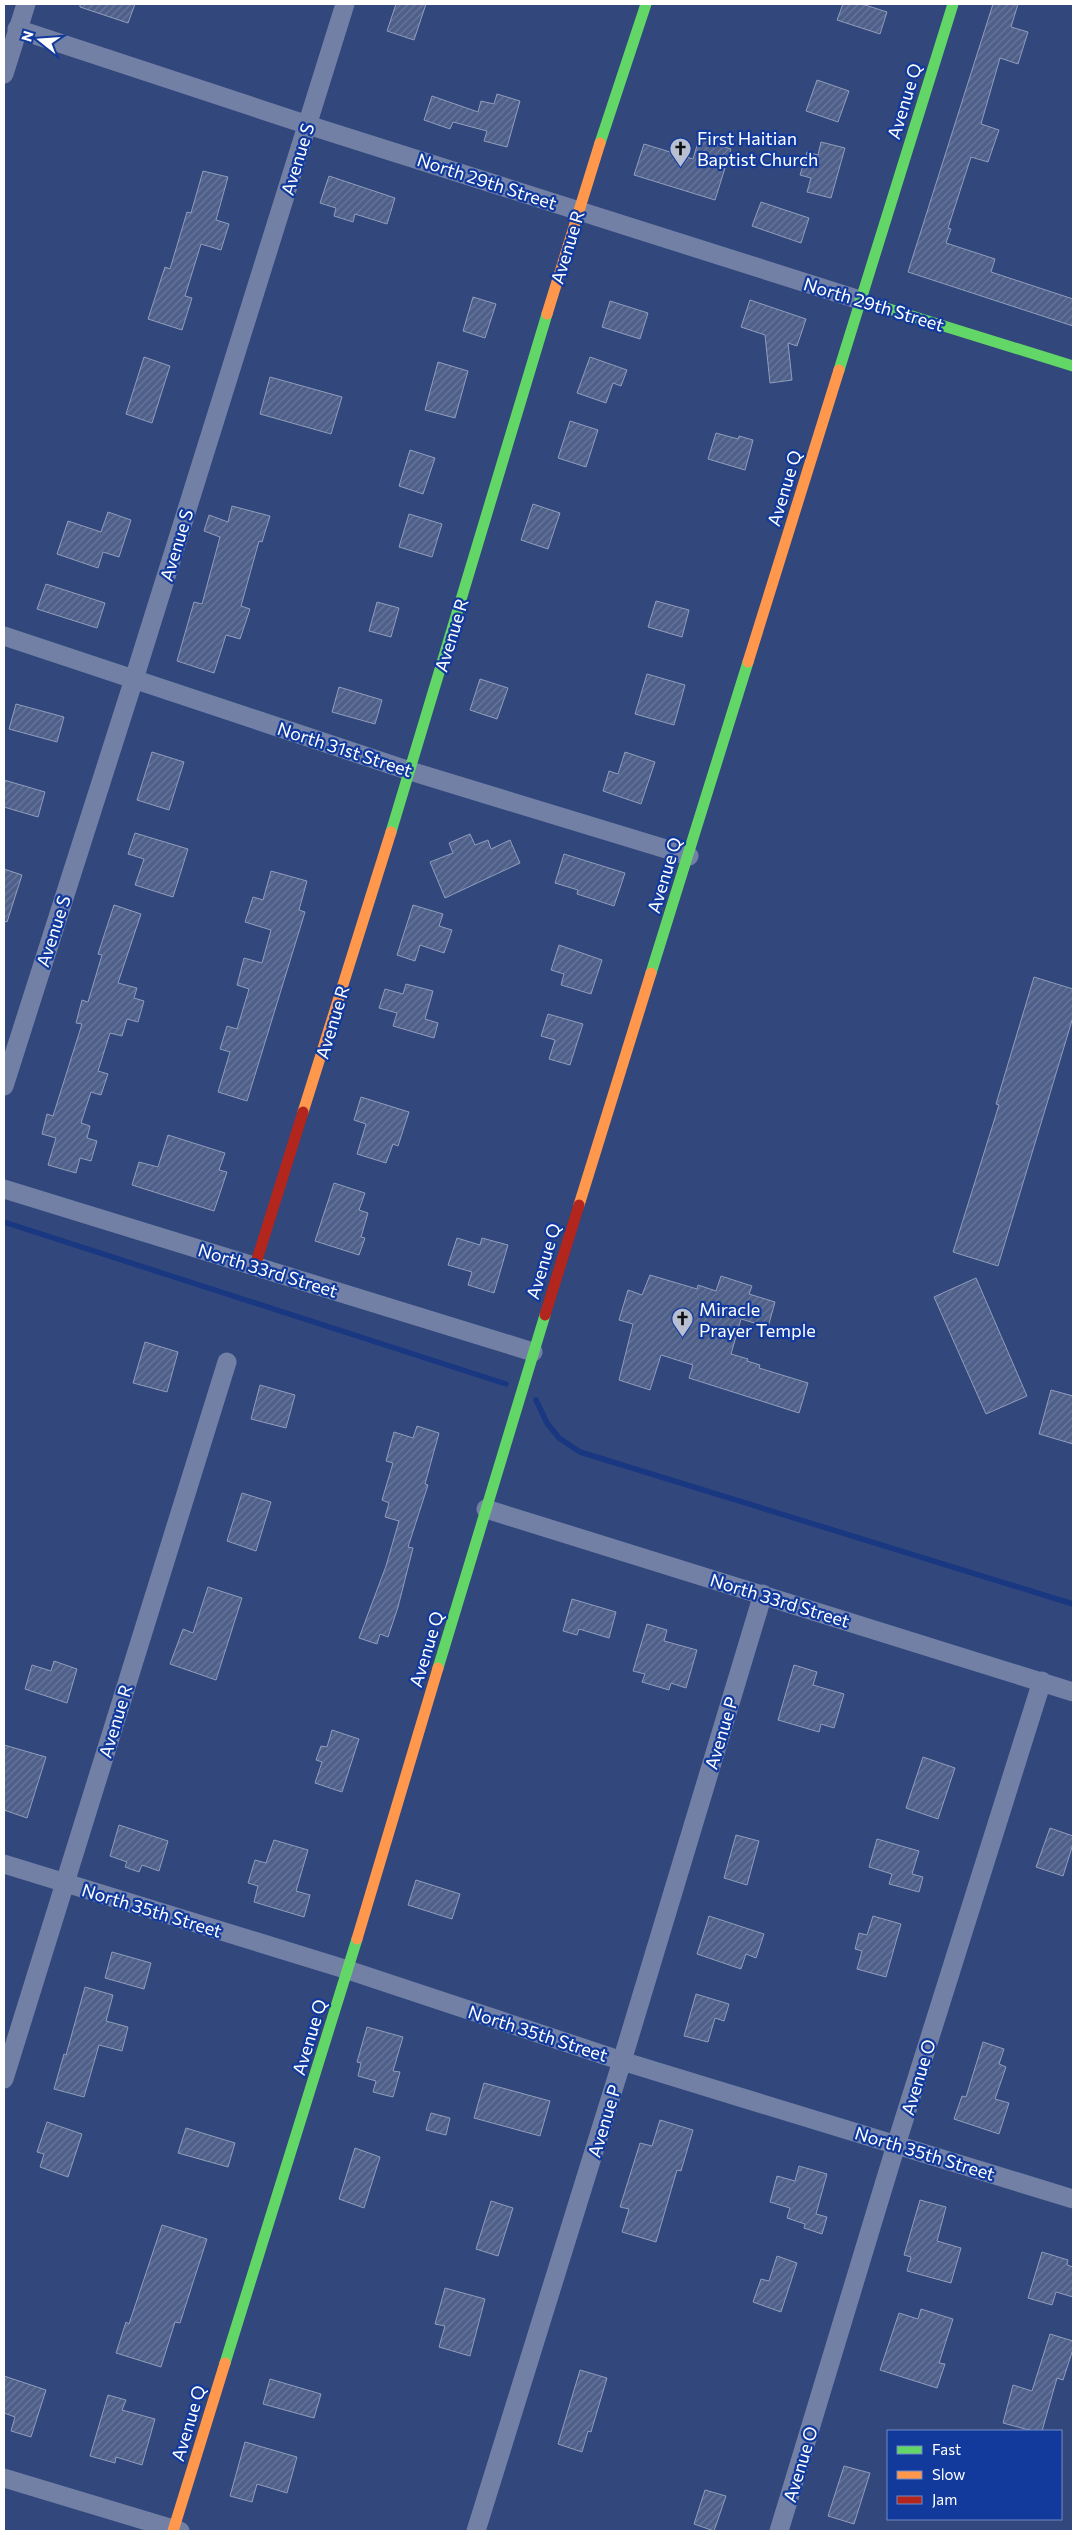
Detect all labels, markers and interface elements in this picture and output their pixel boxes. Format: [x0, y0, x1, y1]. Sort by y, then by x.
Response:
north arrow [15, 15, 65, 65]
text: N [17, 29, 37, 44]
street label: Avenue Q [882, 60, 926, 142]
street label: Avenue S [276, 120, 318, 198]
place label: First Haitian Baptist Church [697, 127, 818, 170]
church icon: First Haitian Baptist Church [669, 136, 693, 167]
street label: North 29th Street [414, 148, 560, 214]
street label: Avenue R [545, 208, 589, 286]
street label: North 29th Street [801, 272, 947, 336]
street label: Avenue Q [762, 447, 806, 529]
street label: Avenue S [155, 506, 197, 584]
street label: Avenue R [429, 596, 473, 674]
street label: North 31st Street [275, 717, 415, 781]
street label: Avenue Q [642, 834, 686, 916]
street label: Avenue S [31, 892, 75, 970]
street label: Avenue R [310, 983, 354, 1061]
street label: Avenue Q [521, 1220, 565, 1302]
street label: North 33rd Street [196, 1238, 340, 1302]
place label: Miracle Prayer Temple [699, 1298, 816, 1341]
church icon: Miracle Prayer Temple [671, 1307, 695, 1338]
street label: North 33rd Street [708, 1568, 852, 1632]
street label: Avenue Q [404, 1608, 448, 1690]
street label: Avenue R [93, 1682, 137, 1760]
street label: Avenue P [700, 1694, 742, 1772]
street label: North 35th Street [79, 1878, 225, 1942]
street label: Avenue Q [287, 1996, 331, 2078]
street label: North 35th Street [466, 2000, 610, 2066]
street label: Avenue O [896, 2036, 940, 2118]
street label: Avenue P [583, 2082, 625, 2160]
street label: North 35th Street [852, 2121, 998, 2185]
street label: Avenue Q [166, 2382, 210, 2464]
street label: Avenue O [778, 2423, 822, 2505]
legend [887, 2430, 1062, 2520]
text: Fast [932, 2440, 961, 2458]
text: Slow [932, 2465, 965, 2483]
text: Jam [932, 2490, 957, 2508]

